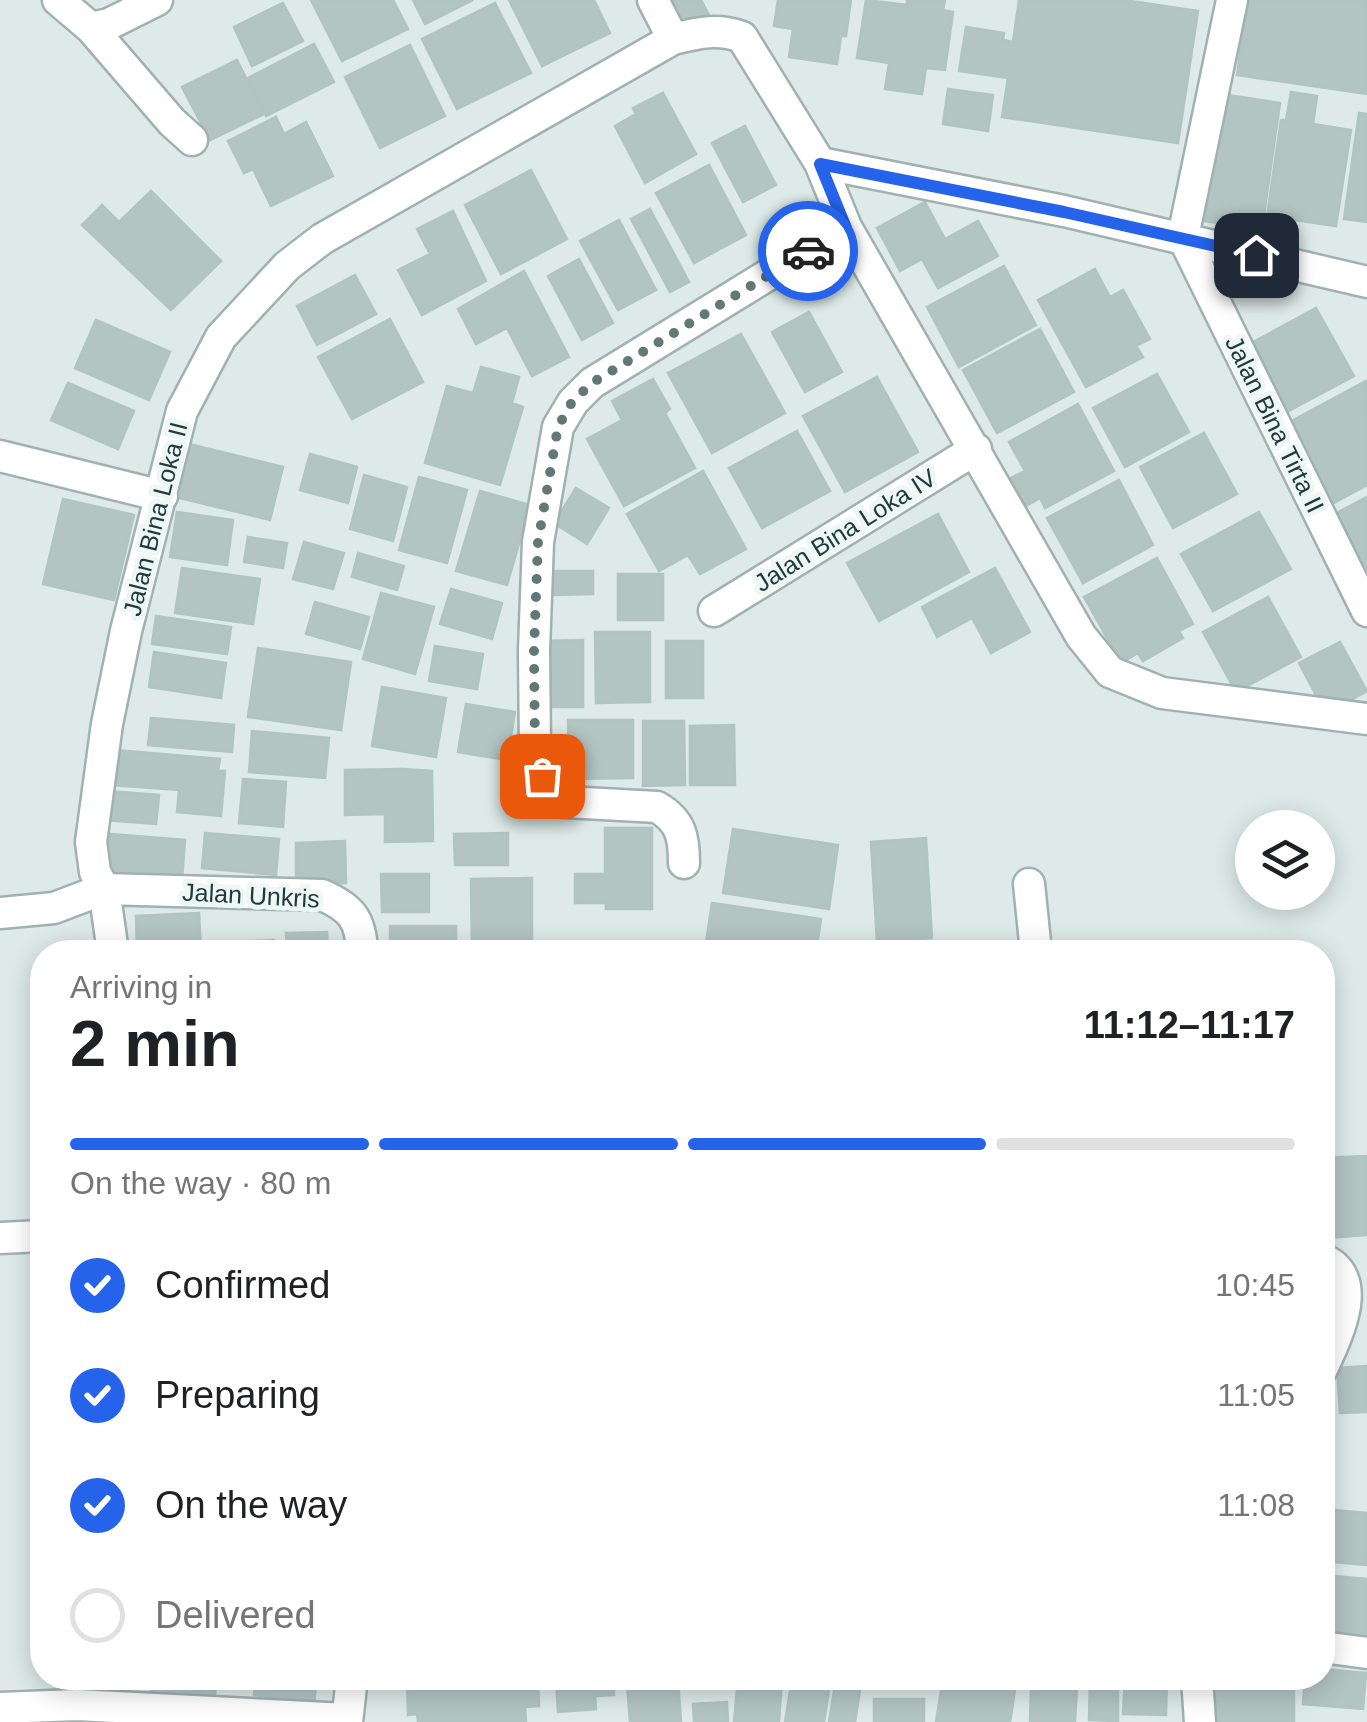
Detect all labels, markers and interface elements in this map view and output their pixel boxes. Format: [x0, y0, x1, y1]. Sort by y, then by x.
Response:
courier [758, 201, 858, 301]
pin [1214, 213, 1299, 298]
icon: car [781, 224, 836, 279]
icon: home [1229, 228, 1284, 283]
street label: Jalan Bina Tirta II [1220, 331, 1330, 517]
street label: Jalan Bina Loka II [117, 419, 193, 619]
street label: Jalan Bina Loka IV [749, 463, 941, 597]
pin [500, 734, 585, 819]
icon: bag [515, 749, 570, 804]
map controls [1235, 810, 1335, 910]
button: layers [1235, 810, 1335, 910]
street label: Jalan Unkris [182, 877, 320, 913]
text: Arriving in [70, 969, 212, 1005]
text: 11:12–11:17 [1084, 1004, 1295, 1046]
text: 2 min [70, 1007, 240, 1080]
text: On the way · 80 m [70, 1165, 331, 1201]
icon: check [70, 1258, 125, 1313]
text: Confirmed [155, 1264, 330, 1306]
text: 10:45 [1215, 1267, 1295, 1303]
icon: check [70, 1368, 125, 1423]
text: Preparing [155, 1374, 320, 1416]
text: 11:05 [1217, 1377, 1295, 1413]
icon: check [70, 1478, 125, 1533]
text: On the way [155, 1484, 347, 1526]
text: 11:08 [1217, 1487, 1295, 1523]
text: Delivered [155, 1594, 316, 1636]

